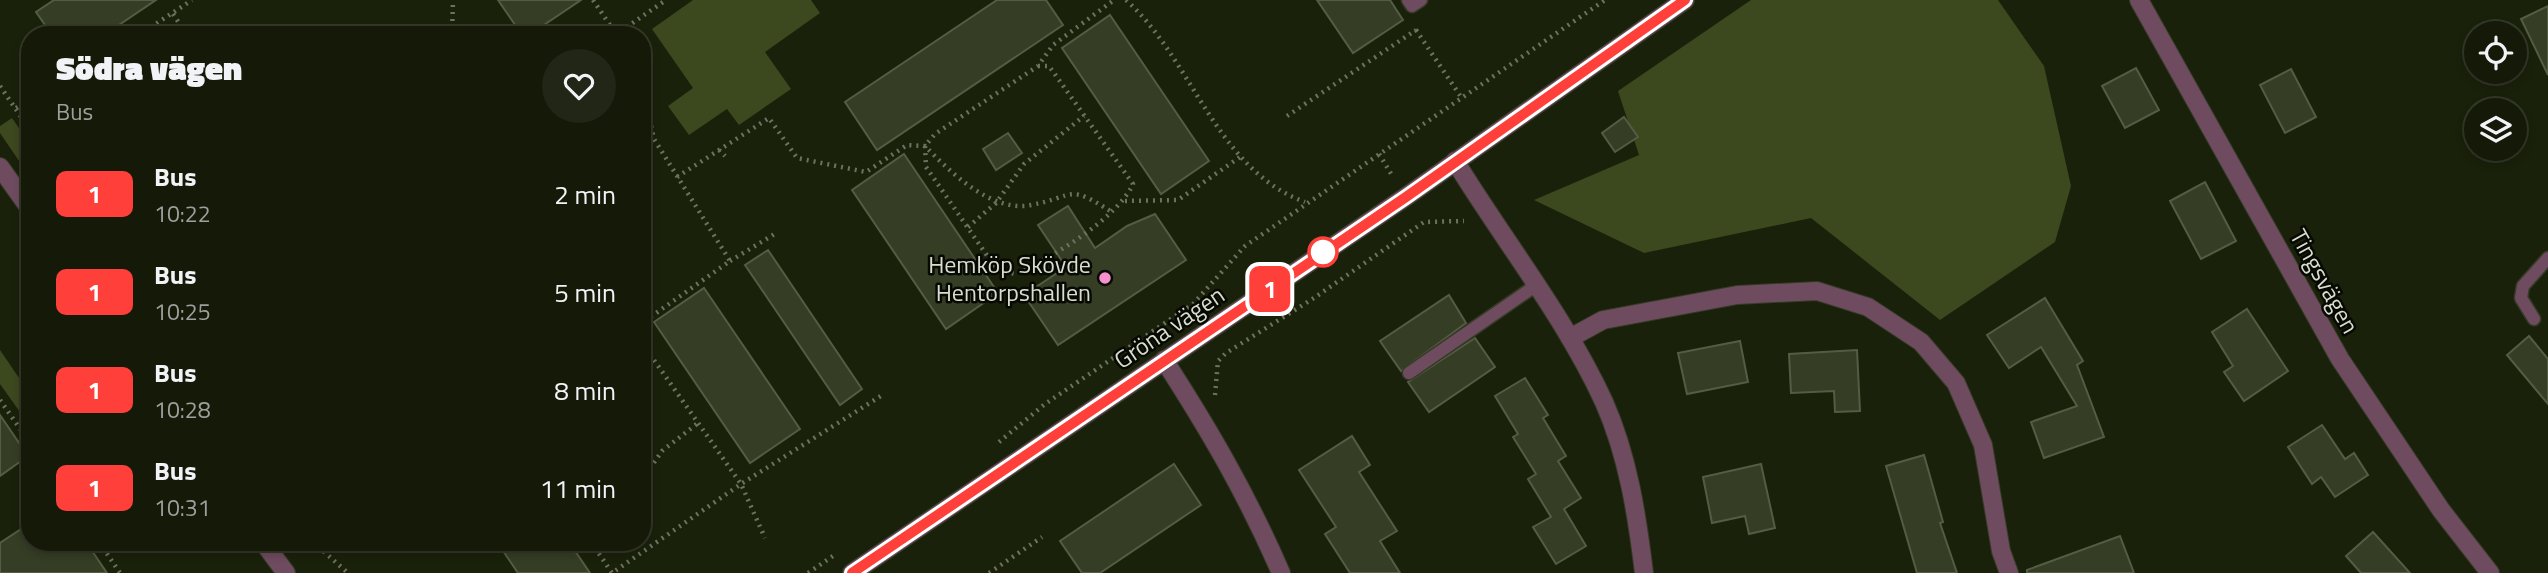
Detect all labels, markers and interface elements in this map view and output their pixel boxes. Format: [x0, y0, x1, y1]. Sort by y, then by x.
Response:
map controls [2464, 21, 2527, 161]
button: locate [2464, 21, 2527, 84]
text: Södra vägen [56, 43, 242, 93]
button: heart [542, 49, 616, 123]
text: Bus [56, 94, 93, 129]
button: layers [2464, 98, 2527, 161]
text: Bus [154, 157, 196, 196]
text: 2 min [554, 175, 616, 214]
text: 1 [88, 176, 101, 212]
text: 10:22 [154, 196, 211, 231]
street label: Tingsvägen [2281, 222, 2369, 340]
unlabelled marker [1308, 237, 1338, 267]
place label: Hemköp Skövde Hentorpshallen [928, 246, 1091, 310]
text: Bus [154, 255, 196, 294]
line badge: 1 [1247, 266, 1293, 312]
marker: Hemköp Skövde Hentorpshallen [1097, 270, 1113, 286]
text: 1 [1263, 271, 1277, 307]
text: 5 min [554, 273, 616, 312]
text: 1 [88, 274, 101, 310]
street label: Gröna vägen [1107, 277, 1231, 377]
text: 10:25 [154, 294, 211, 329]
text: Bus [154, 353, 196, 392]
text: 8 min [554, 371, 616, 410]
text: 1 [88, 372, 101, 408]
text: 10:28 [154, 392, 211, 427]
text: Bus [154, 451, 196, 490]
text: 11 min [540, 469, 616, 508]
text: 1 [88, 470, 101, 506]
text: 10:31 [154, 490, 211, 525]

